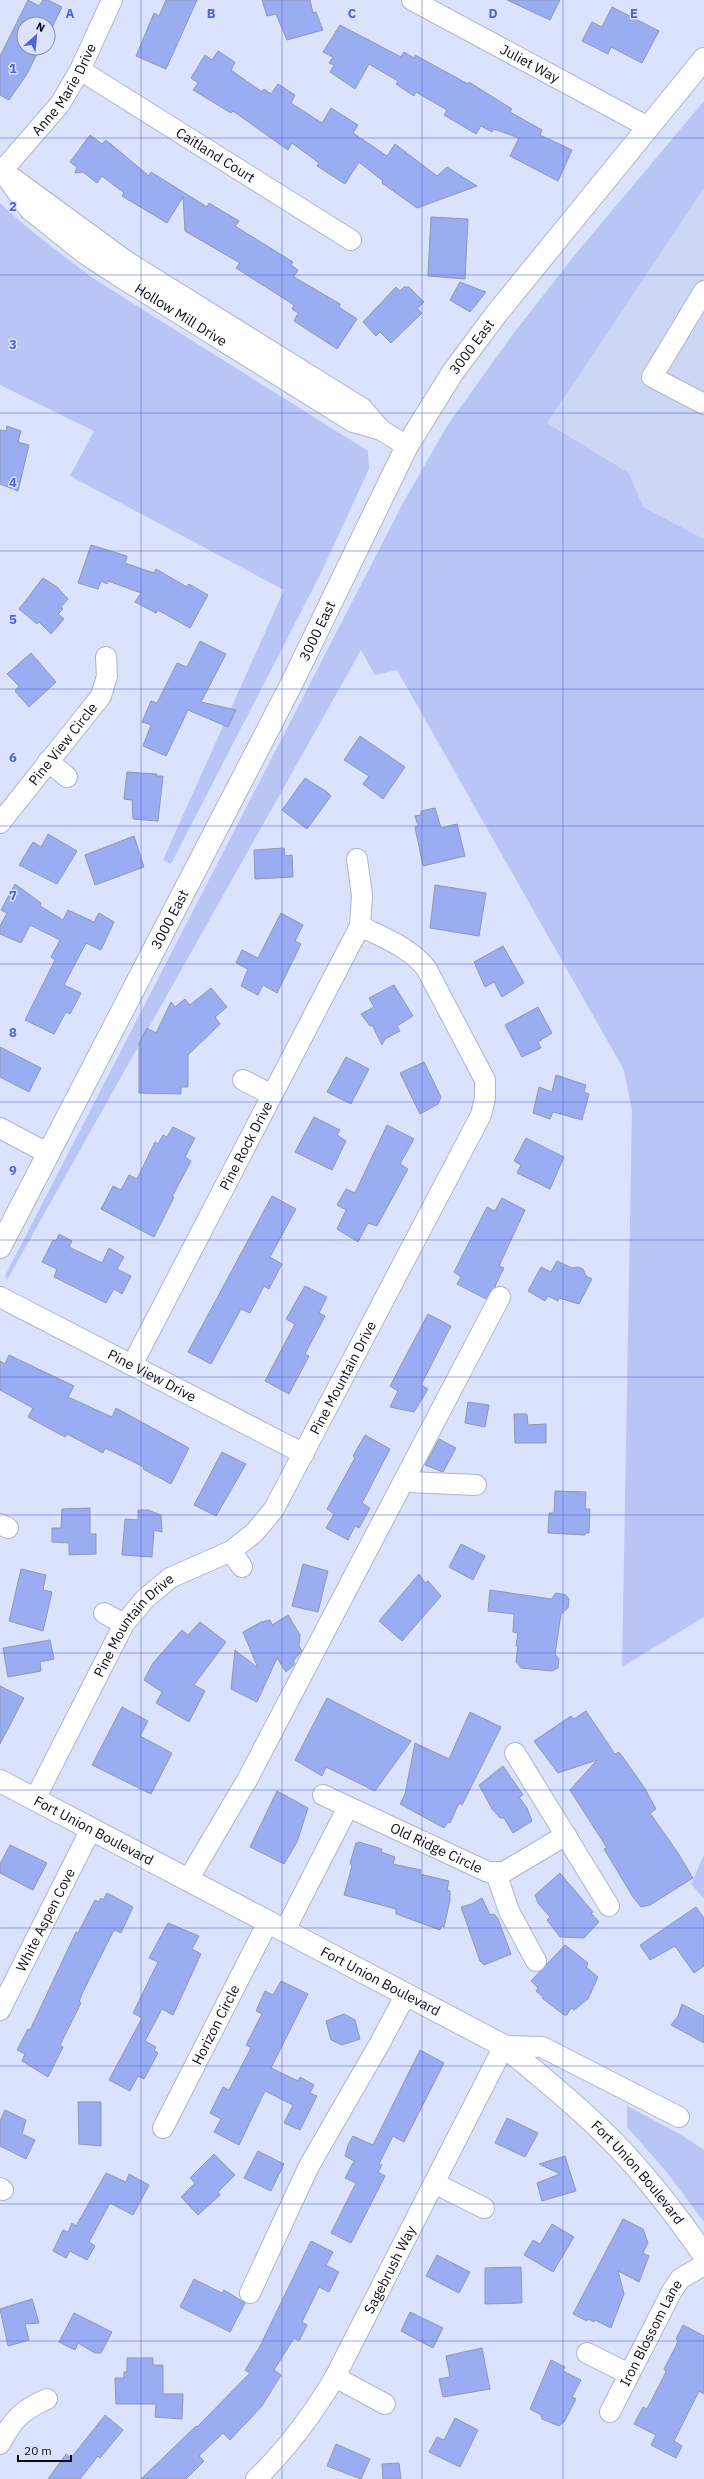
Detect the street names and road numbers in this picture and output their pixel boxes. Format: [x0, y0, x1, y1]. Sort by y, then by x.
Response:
street label: Anne Marie Drive [28, 40, 100, 139]
street label: Juliet Way [497, 40, 563, 87]
street label: Caitland Court [173, 124, 258, 187]
street label: Hollow Mill Drive [131, 279, 231, 350]
street label: 3000 East [445, 316, 498, 378]
street label: 3000 East [295, 598, 339, 664]
street label: Pine View Circle [25, 699, 101, 789]
street label: 3000 East [147, 887, 192, 952]
street label: Pine Rock Drive [215, 1098, 277, 1193]
street label: Pine Mountain Drive [306, 1318, 380, 1438]
street label: Pine View Drive [105, 1345, 200, 1406]
street label: Pine Mountain Drive [90, 1569, 178, 1680]
street label: Fort Union Boulevard [31, 1792, 157, 1869]
street label: Old Ridge Circle [387, 1819, 486, 1877]
street label: White Aspen Cove [12, 1865, 79, 1975]
street label: Fort Union Boulevard [318, 1942, 443, 2020]
street label: Horizon Circle [188, 1981, 244, 2068]
street label: Fort Union Boulevard [588, 2116, 688, 2228]
street label: Sagebrush Way [360, 2222, 420, 2317]
street label: Iron Blossom Lane [616, 2276, 686, 2389]

